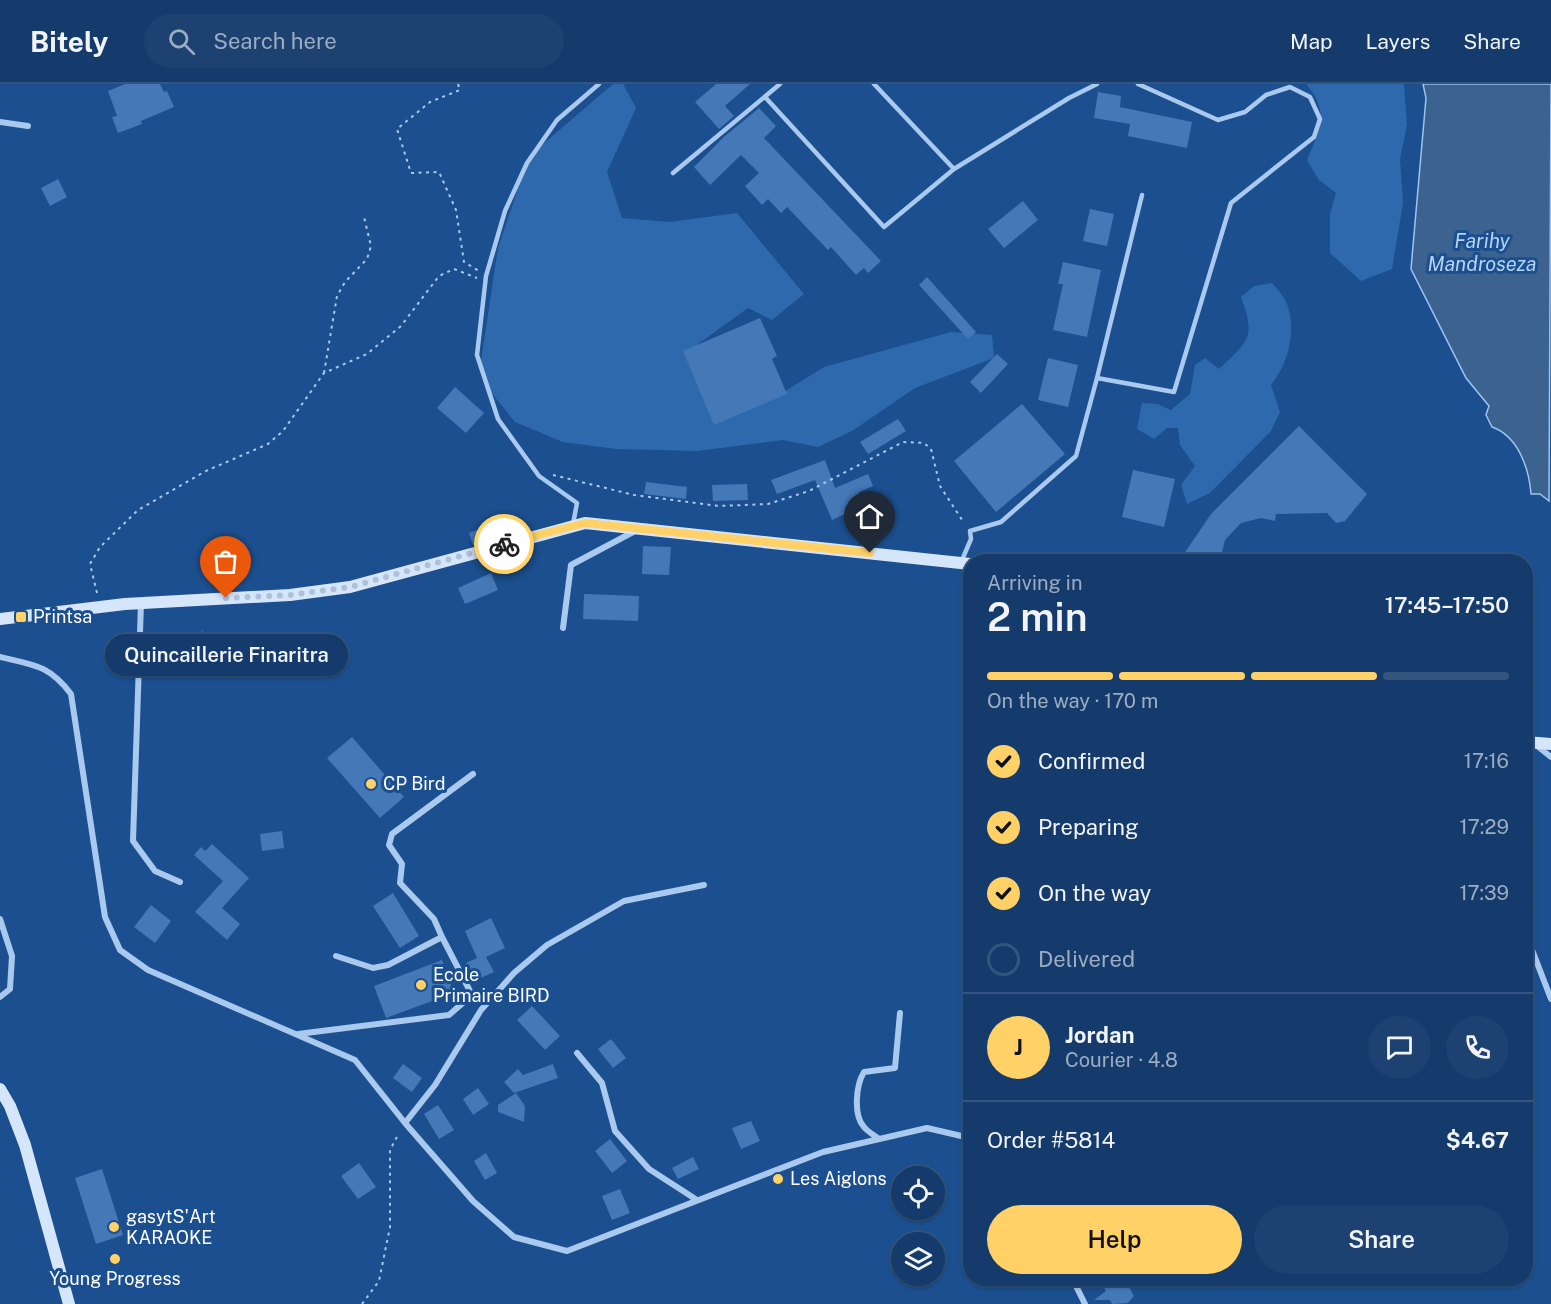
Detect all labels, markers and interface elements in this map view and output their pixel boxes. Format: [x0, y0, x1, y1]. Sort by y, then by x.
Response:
search box [144, 14, 564, 68]
text: Bitely [30, 25, 108, 58]
icon: search [165, 25, 198, 58]
text: Search here [213, 28, 337, 54]
text: Map [1290, 29, 1333, 54]
text: Layers [1366, 29, 1430, 54]
text: Share [1463, 29, 1521, 54]
water label: Farihy Mandroseza [1427, 229, 1537, 276]
pin [844, 491, 895, 553]
icon: home [853, 500, 886, 533]
courier [474, 514, 534, 574]
icon: bike [488, 528, 521, 561]
pin [200, 536, 251, 598]
icon: bag [209, 545, 242, 578]
text: Arriving in [987, 571, 1082, 595]
text: 17:45–17:50 [1385, 592, 1509, 618]
text: 2 min [987, 594, 1088, 640]
place label: Printsa [33, 606, 92, 627]
marker: Printsa [14, 610, 28, 624]
callout: Quincaillerie Finaritra [104, 634, 348, 676]
text: Quincaillerie Finaritra [124, 643, 329, 667]
text: On the way · 170 m [987, 689, 1158, 713]
icon: check [987, 745, 1020, 778]
text: Confirmed [1038, 748, 1145, 774]
text: 17:16 [1464, 749, 1509, 773]
place label: CP Bird [383, 773, 446, 794]
marker: CP Bird [364, 777, 378, 791]
icon: check [987, 811, 1020, 844]
text: Preparing [1038, 814, 1139, 840]
text: 17:29 [1460, 815, 1509, 839]
icon: check [987, 877, 1020, 910]
text: On the way [1038, 880, 1151, 906]
text: 17:39 [1459, 881, 1509, 905]
text: Delivered [1038, 946, 1135, 972]
place label: Ecole Primaire BIRD [433, 964, 549, 1006]
marker: Ecole Primaire BIRD [414, 978, 428, 992]
button: chat [1368, 1016, 1431, 1079]
button: phone [1446, 1016, 1509, 1079]
text: Jordan [1065, 1022, 1134, 1048]
text: J [1014, 1034, 1023, 1060]
text: Courier · 4.8 [1065, 1048, 1178, 1072]
text: Order #5814 [987, 1127, 1115, 1153]
text: $4.67 [1446, 1127, 1509, 1153]
map controls [891, 1166, 945, 1286]
button: locate [891, 1166, 945, 1220]
place label: Les Aiglons [790, 1168, 887, 1189]
marker: Les Aiglons [771, 1172, 785, 1186]
button: Help [987, 1205, 1242, 1274]
button: Share [1254, 1205, 1509, 1274]
place label: gasytS'Art KARAOKE [126, 1206, 216, 1248]
marker: gasytS'Art KARAOKE [107, 1220, 121, 1234]
button: layers [891, 1232, 945, 1286]
marker: Young Progress [108, 1252, 122, 1266]
place label: Young Progress [49, 1268, 181, 1289]

